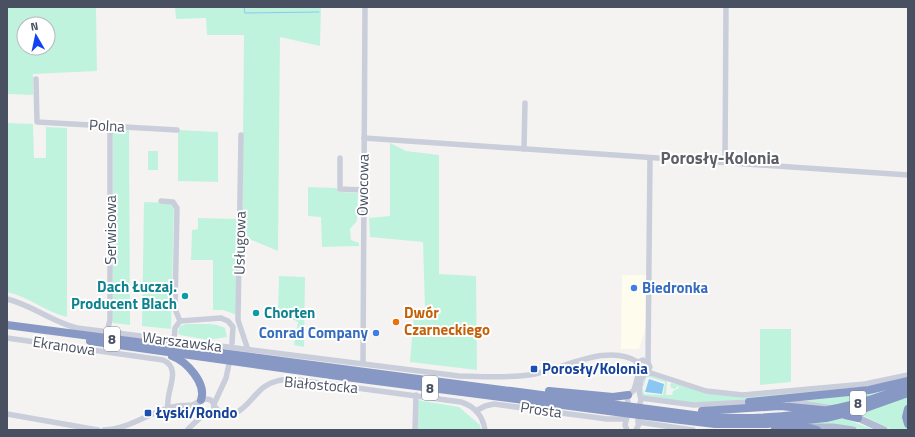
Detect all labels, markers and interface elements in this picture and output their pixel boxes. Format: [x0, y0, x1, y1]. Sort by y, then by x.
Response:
north arrow [16, 16, 56, 56]
text: N [29, 18, 39, 35]
street label: Polna [89, 113, 126, 138]
district label: Porosły-Kolonia [660, 145, 780, 171]
street label: Owocowa [350, 153, 375, 216]
street label: Serwisowa [99, 195, 122, 265]
street label: Usługowa [227, 211, 252, 275]
place label: Dach Łuczaj. Producent Blach [71, 275, 177, 315]
place label: Biedronka [642, 276, 708, 299]
marker: Biedronka [629, 283, 639, 293]
marker: Dach Łuczaj. Producent Blach [180, 291, 190, 301]
place label: Chorten [264, 301, 315, 324]
place label: Dwór Czarneckiego [404, 301, 490, 341]
marker: Chorten [251, 308, 261, 318]
marker: Dwór Czarneckiego [391, 317, 401, 327]
place label: Conrad Company [259, 321, 368, 344]
street label: Warszawska [141, 325, 224, 358]
road number: 8 [104, 327, 120, 351]
marker: Conrad Company [371, 328, 381, 338]
street label: Ekranowa [31, 330, 97, 361]
place label: Porosły/Kolonia [542, 357, 648, 380]
marker: Porosły/Kolonia [529, 364, 539, 374]
street label: Białostocka [283, 370, 359, 399]
road number: 8 [422, 376, 438, 400]
road number: 8 [850, 391, 866, 415]
street label: Prosta [519, 395, 564, 424]
place label: Łyski/Rondo [155, 401, 237, 424]
marker: Łyski/Rondo [143, 408, 153, 418]

